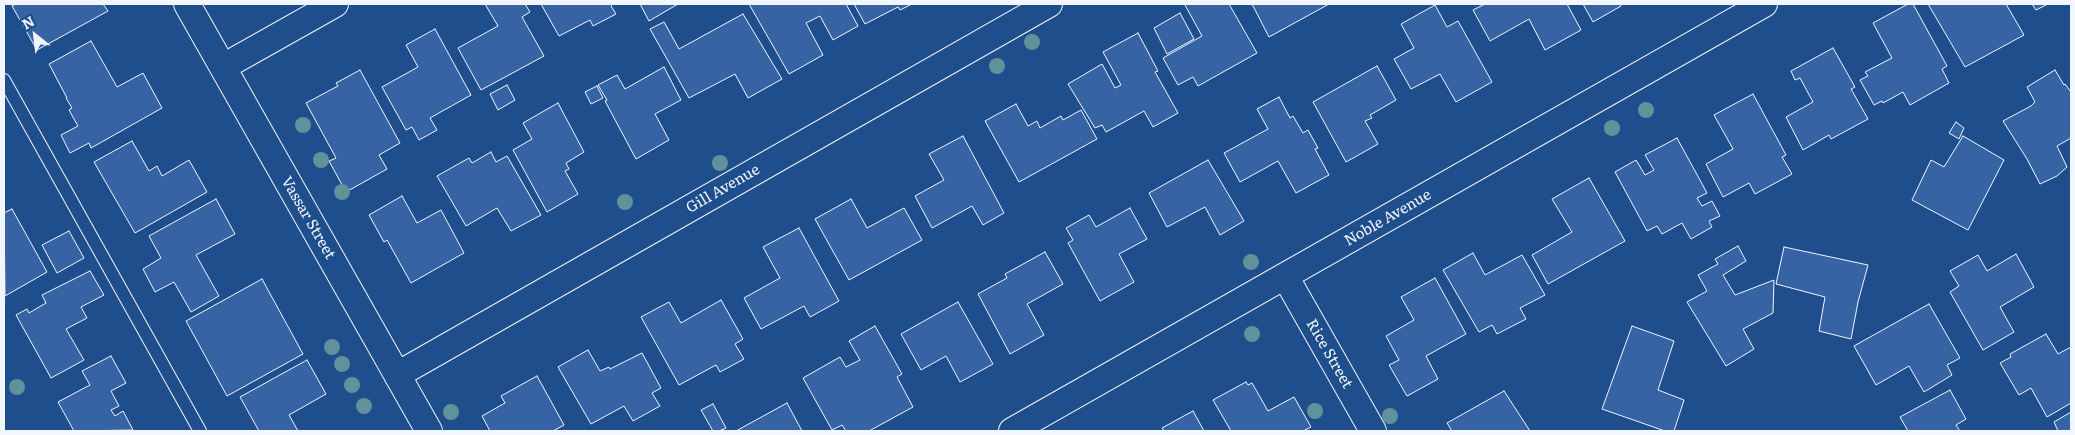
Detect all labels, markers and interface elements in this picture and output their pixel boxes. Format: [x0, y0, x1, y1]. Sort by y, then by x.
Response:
north arrow [10, 10, 60, 60]
text: N [18, 10, 38, 33]
street label: Gill Avenue [683, 161, 763, 217]
street label: Vassar Street [277, 173, 339, 263]
street label: Noble Avenue [1341, 186, 1435, 250]
street label: Rice Street [1302, 316, 1356, 392]

